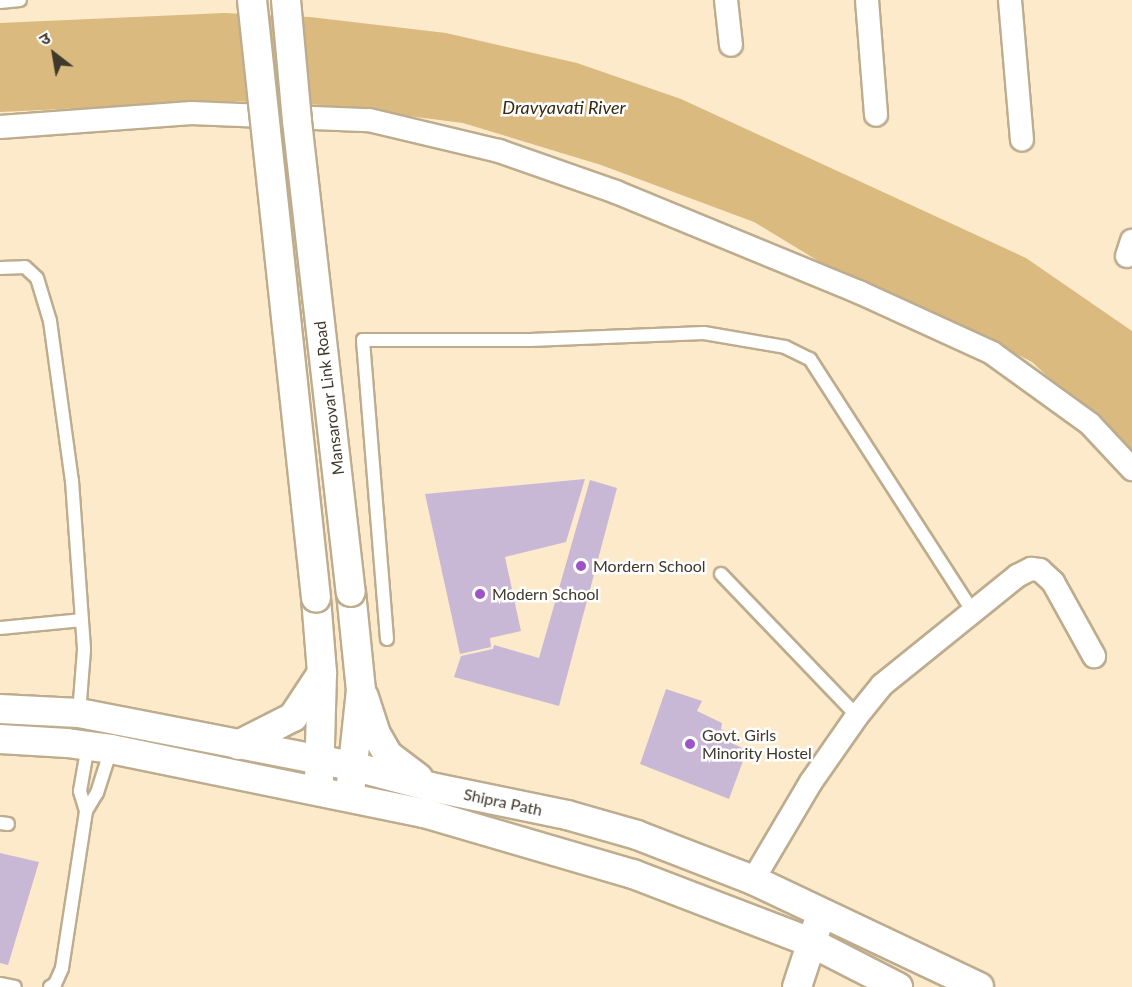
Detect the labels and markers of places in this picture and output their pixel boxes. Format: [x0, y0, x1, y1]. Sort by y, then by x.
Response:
place label: Mordern School [593, 556, 706, 576]
marker: Mordern School [574, 559, 588, 573]
place label: Modern School [492, 584, 599, 604]
marker: Modern School [473, 587, 487, 601]
place label: Govt. Girls Minority Hostel [702, 725, 812, 763]
marker: Govt. Girls Minority Hostel [683, 737, 697, 751]

